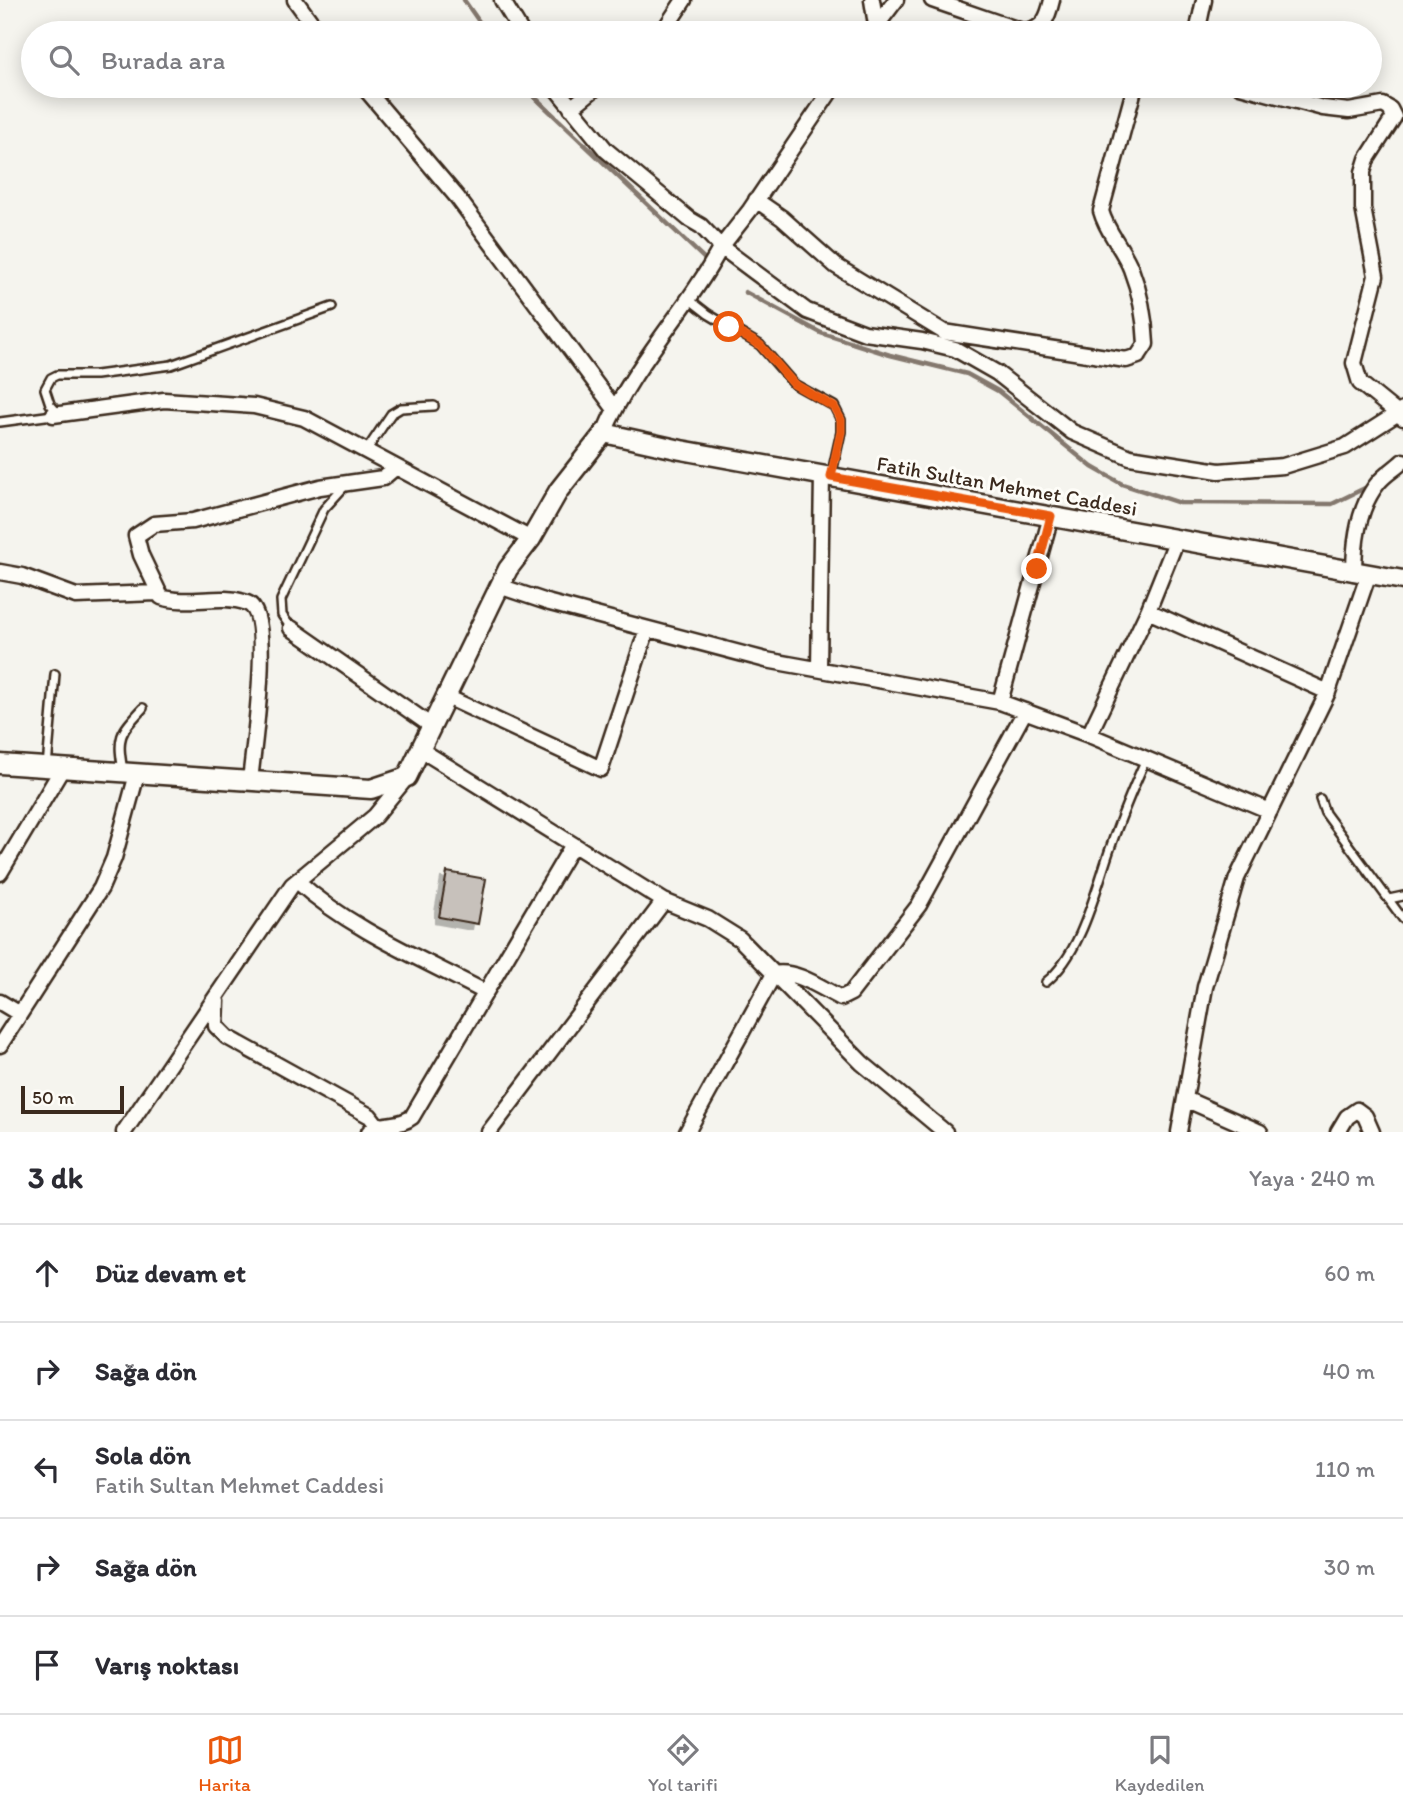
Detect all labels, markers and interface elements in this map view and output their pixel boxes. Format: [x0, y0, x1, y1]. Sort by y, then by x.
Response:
search box [21, 21, 1382, 98]
icon: search [45, 41, 83, 79]
text: Burada ara [101, 44, 225, 76]
route start [713, 311, 744, 342]
street label: Fatih Sultan Mehmet Caddesi [875, 450, 1139, 521]
route end [1021, 553, 1052, 584]
scale bar [21, 1083, 124, 1115]
text: 50 m [32, 1086, 74, 1109]
text: 3 dk [28, 1159, 83, 1196]
text: Yaya · 240 m [1249, 1164, 1375, 1192]
icon: ahead [28, 1254, 66, 1292]
text: Düz devam et [95, 1257, 246, 1289]
text: 60 m [1324, 1259, 1375, 1287]
icon: right [28, 1352, 66, 1390]
text: Sağa dön [95, 1355, 197, 1387]
text: 40 m [1322, 1357, 1375, 1385]
text: Sola dön [95, 1439, 191, 1471]
icon: left [28, 1450, 66, 1488]
text: 110 m [1315, 1455, 1375, 1483]
text: Fatih Sultan Mehmet Caddesi [95, 1471, 384, 1499]
icon: right [28, 1548, 66, 1586]
text: Sağa dön [95, 1551, 197, 1583]
text: 30 m [1324, 1553, 1375, 1581]
icon: arrive [28, 1646, 66, 1684]
text: Varış noktası [95, 1649, 239, 1681]
tab: Harita [199, 1731, 251, 1796]
tab: Yol tarifi [648, 1731, 718, 1796]
tab: Kaydedilen [1115, 1731, 1204, 1796]

